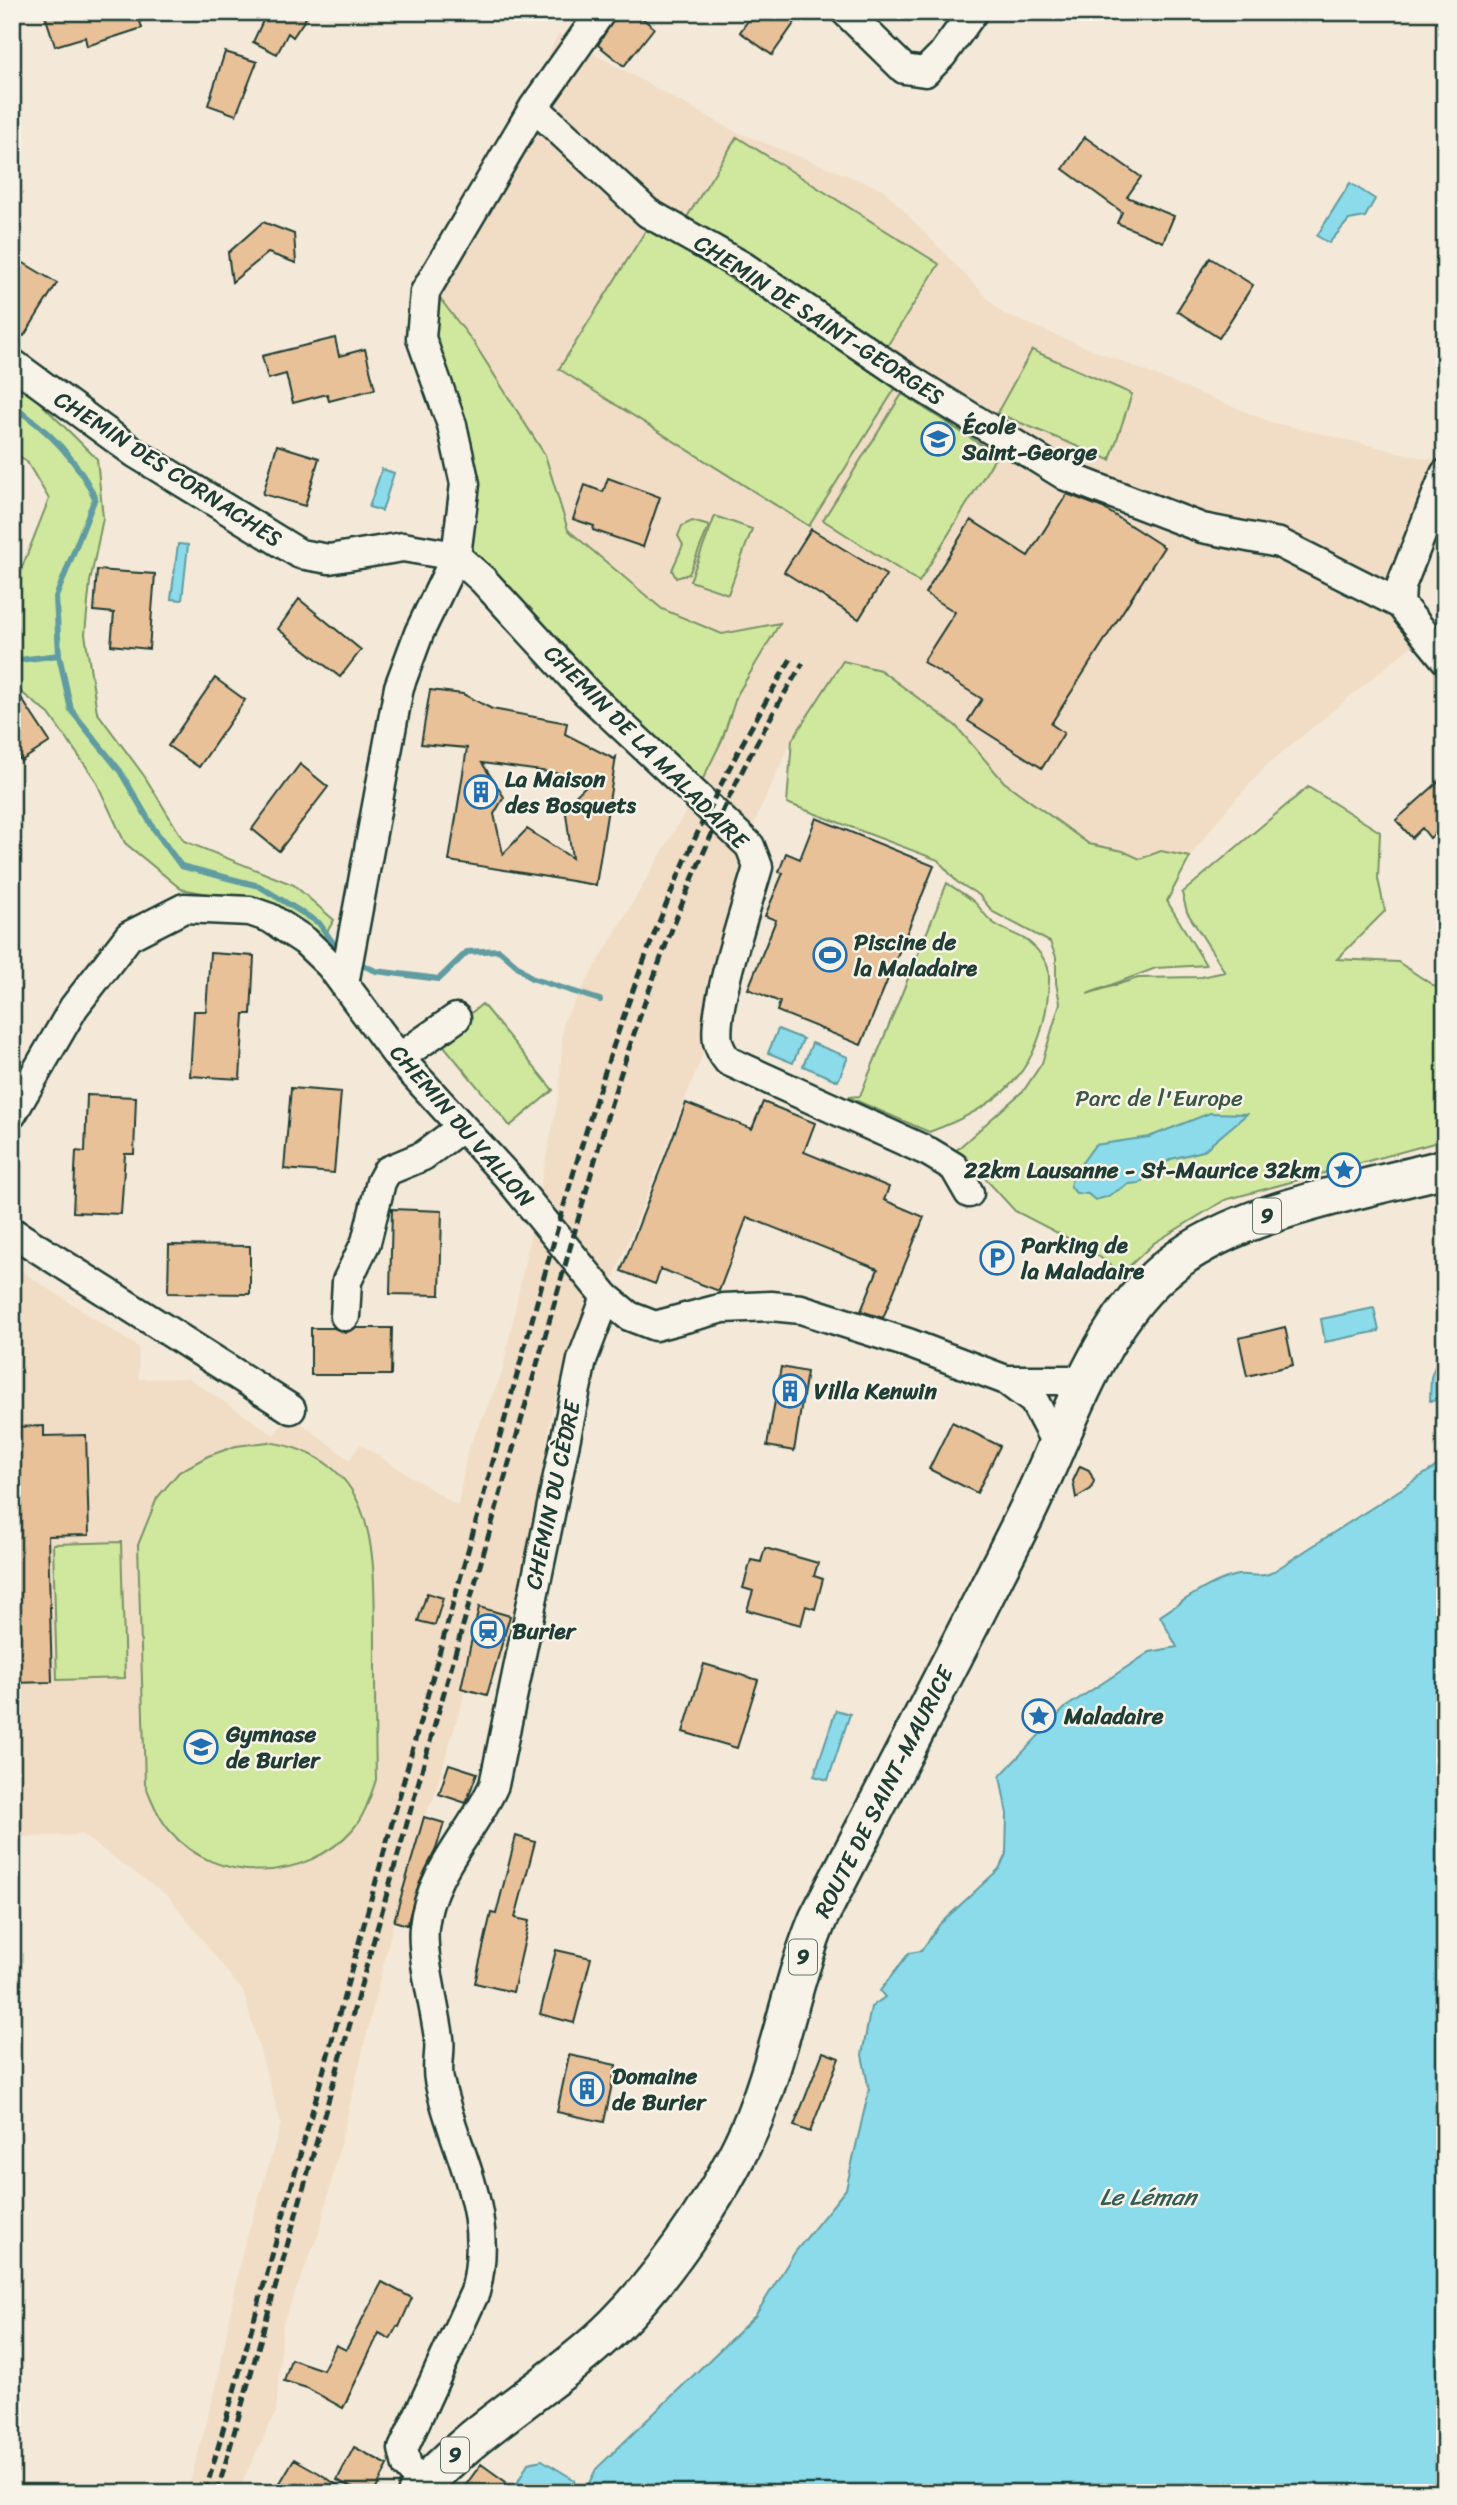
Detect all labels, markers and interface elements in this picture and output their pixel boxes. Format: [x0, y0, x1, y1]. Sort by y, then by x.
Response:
street label: CHEMIN DE SAINT-GEORGES [685, 223, 953, 417]
street label: CHEMIN DES CORNACHES [45, 379, 291, 559]
place label: École Saint-George [961, 406, 1098, 473]
school or university icon: École Saint-George [919, 420, 957, 458]
street label: CHEMIN DE LA MALADAIRE [534, 635, 759, 860]
place label: La Maison des Bosquets [505, 759, 637, 826]
building icon: La Maison des Bosquets [462, 773, 500, 811]
place label: Piscine de la Maladaire [853, 922, 978, 989]
sports icon: Piscine de la Maladaire [811, 936, 849, 974]
street label: CHEMIN DU VALLON [379, 1035, 545, 1217]
park label: Parc de l'Europe [1075, 1078, 1243, 1119]
place label: 22km Lausanne - St-Maurice 32km [963, 1150, 1320, 1191]
place icon: 22km Lausanne - St-Maurice 32km [1325, 1151, 1363, 1189]
road number: 9 [1253, 1198, 1281, 1234]
place label: Parking de la Maladaire [1020, 1225, 1145, 1292]
parking icon: Parking de la Maladaire [978, 1239, 1016, 1277]
place label: Villa Kenwin [814, 1371, 937, 1412]
building icon: Villa Kenwin [771, 1372, 809, 1410]
street label: CHEMIN DU CÈDRE [513, 1395, 593, 1593]
place label: Burier [512, 1611, 578, 1652]
station icon: Burier [469, 1612, 507, 1650]
street label: ROUTE DE SAINT-MAURICE [803, 1658, 966, 1925]
place label: Maladaire [1063, 1696, 1164, 1737]
place icon: Maladaire [1020, 1697, 1058, 1735]
place label: Gymnase de Burier [225, 1714, 321, 1781]
school or university icon: Gymnase de Burier [182, 1728, 220, 1766]
road number: 9 [789, 1940, 817, 1974]
place label: Domaine de Burier [612, 2056, 707, 2123]
building icon: Domaine de Burier [568, 2070, 606, 2108]
water label: Le Léman [1100, 2176, 1199, 2218]
road number: 9 [441, 2438, 469, 2472]

